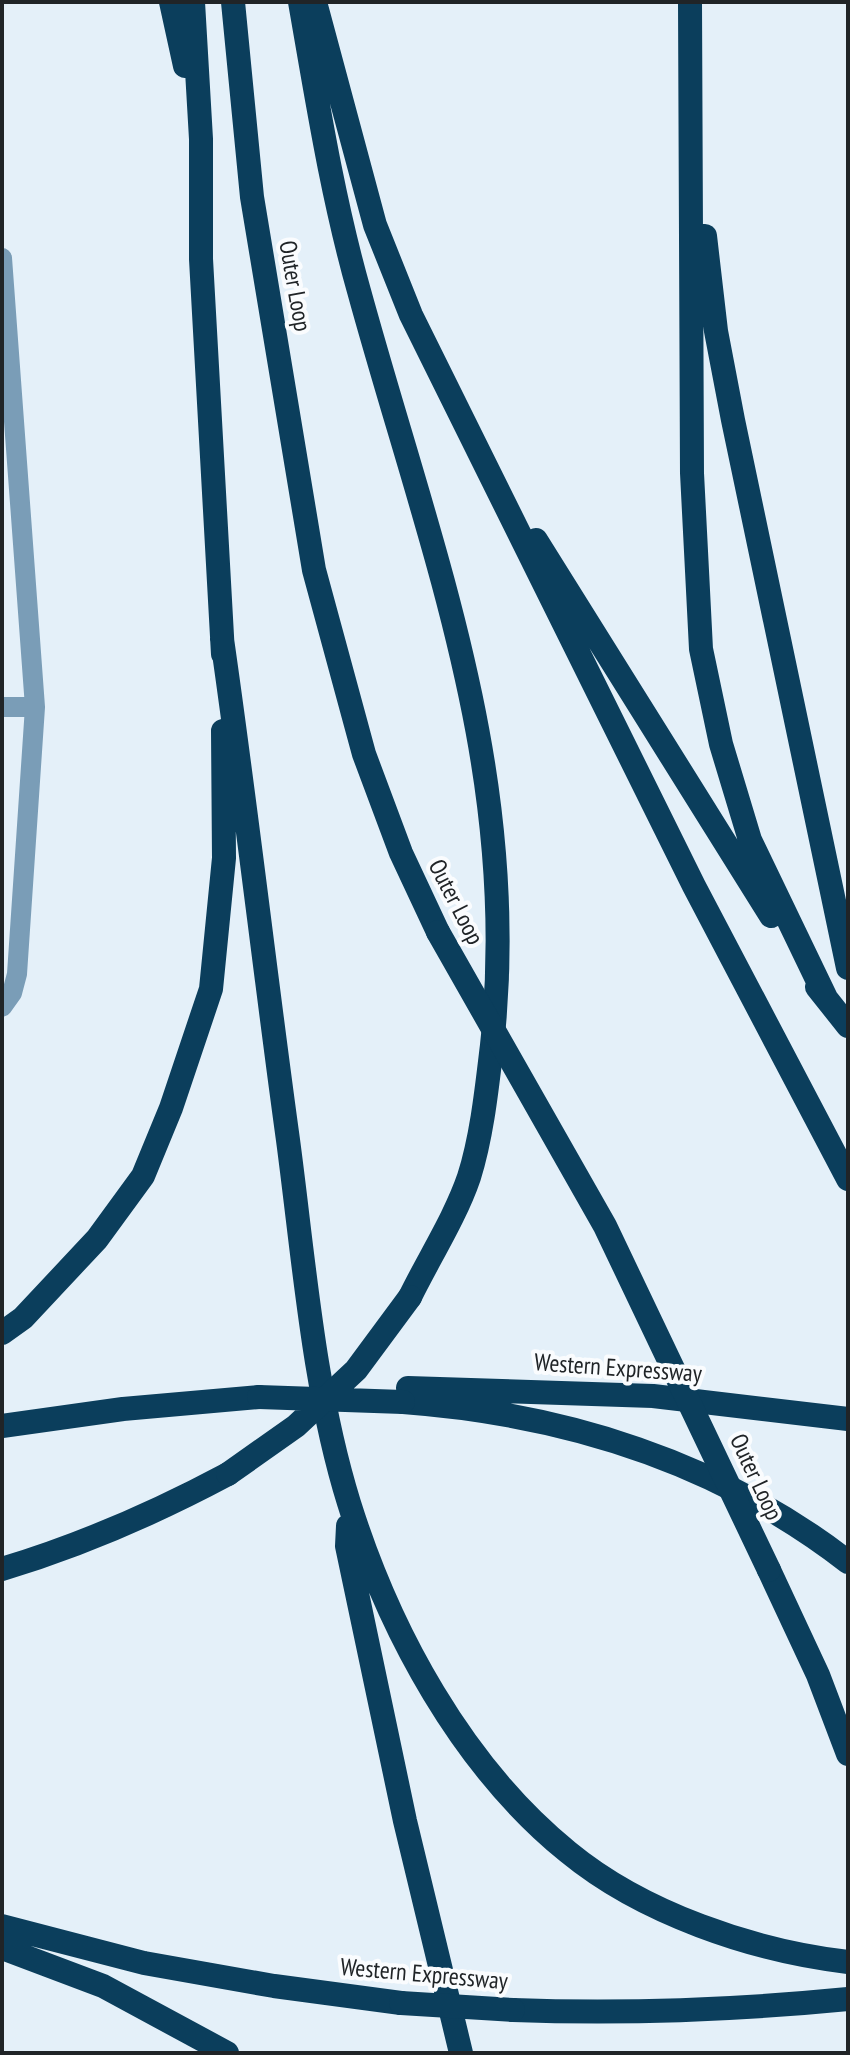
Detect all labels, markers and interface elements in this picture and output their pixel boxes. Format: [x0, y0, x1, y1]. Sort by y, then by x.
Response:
street label: Outer Loop [272, 238, 319, 334]
street label: Outer Loop [422, 854, 491, 950]
street label: Western Expressway [533, 1346, 703, 1389]
street label: Outer Loop [723, 1429, 790, 1525]
street label: Western Expressway [339, 1951, 509, 1996]

